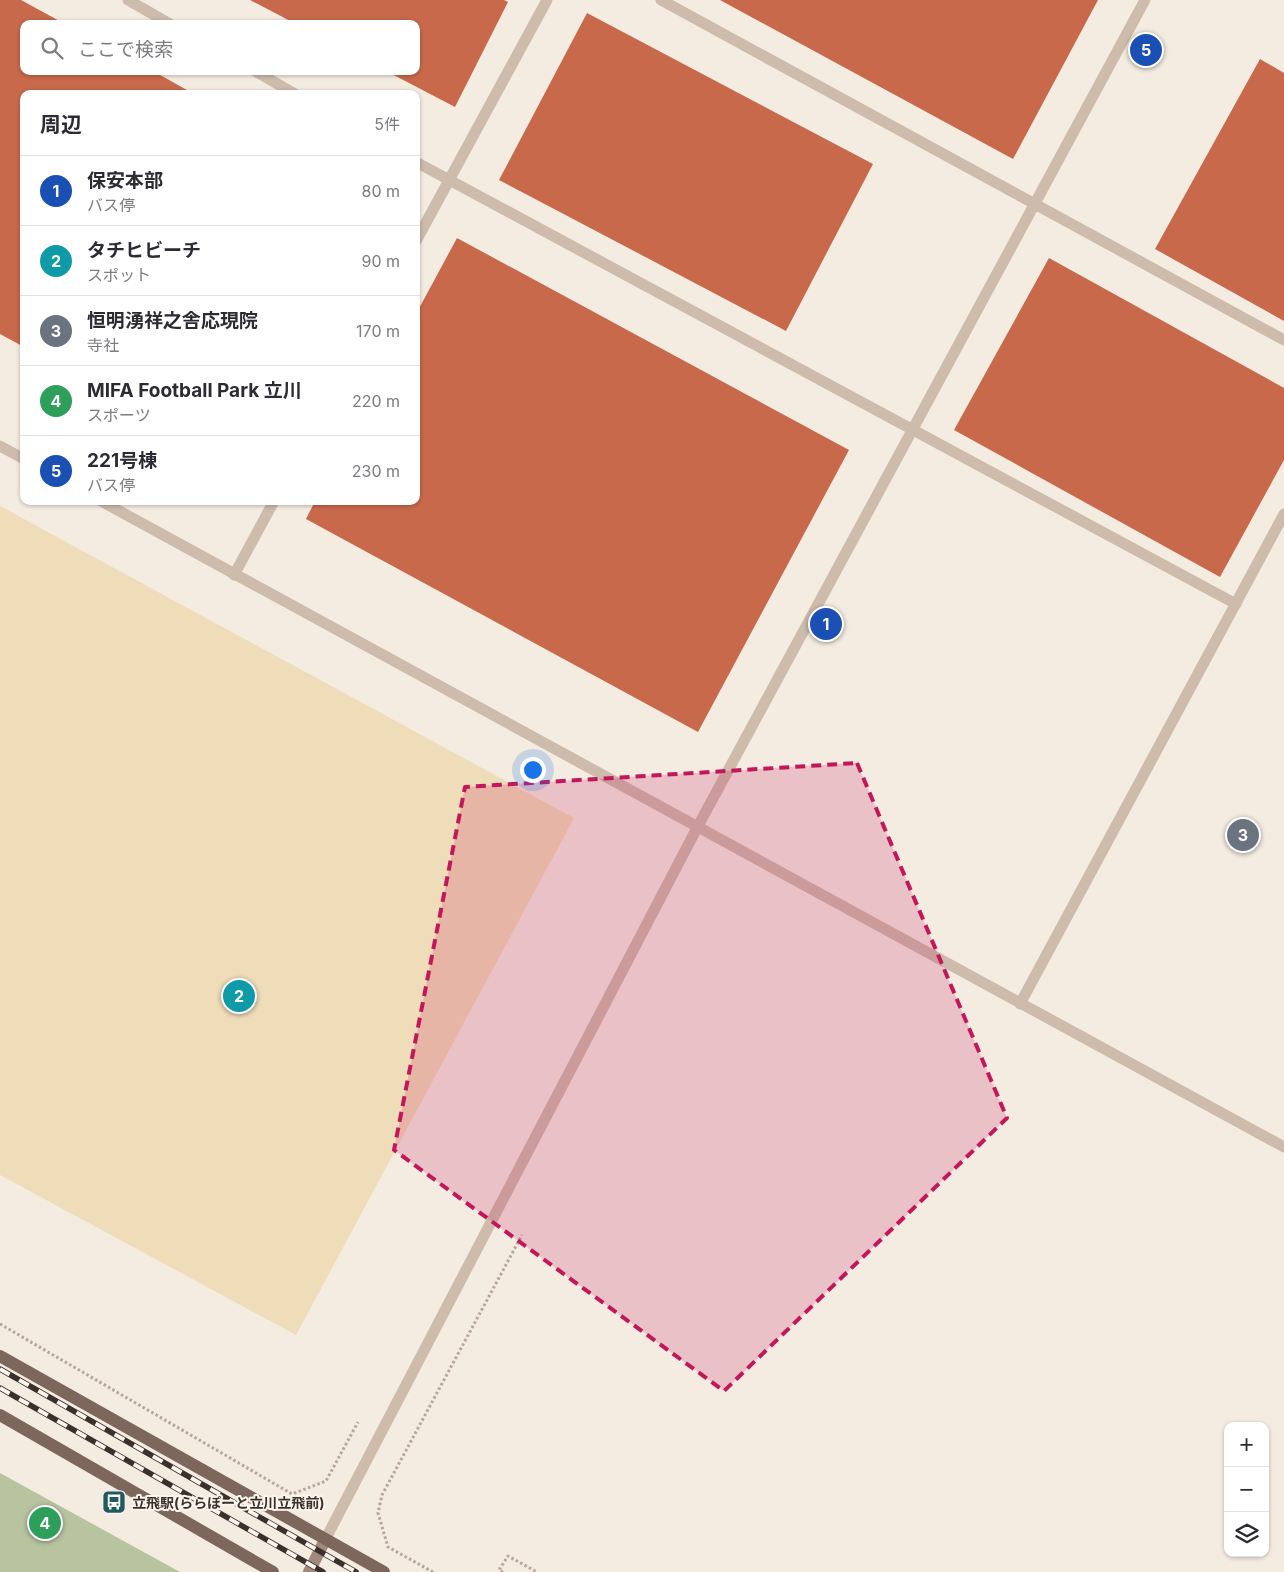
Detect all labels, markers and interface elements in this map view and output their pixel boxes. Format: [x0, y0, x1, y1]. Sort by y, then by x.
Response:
search box [20, 20, 420, 75]
pin: 5 [1130, 31, 1162, 69]
icon: search [38, 34, 66, 62]
text: ここで検索 [78, 38, 173, 61]
text: 周辺 [40, 112, 82, 137]
text: 5件 [374, 114, 400, 134]
text: 保安本部 [87, 169, 163, 192]
text: 1 [53, 181, 59, 201]
text: 80 m [361, 181, 400, 201]
text: バス停 [87, 195, 135, 215]
text: タチヒビーチ [87, 239, 201, 262]
text: 2 [51, 251, 61, 271]
text: 90 m [361, 251, 400, 271]
text: スポット [87, 265, 151, 285]
text: 恒明湧祥之舎応現院 [87, 309, 258, 332]
text: 3 [51, 321, 61, 341]
text: 170 m [356, 321, 400, 341]
text: 寺社 [87, 335, 119, 355]
text: MIFA Football Park 立川 [87, 379, 302, 402]
text: 4 [51, 391, 61, 411]
text: 220 m [352, 391, 400, 411]
text: スポーツ [87, 405, 151, 425]
text: 221号棟 [87, 449, 157, 472]
text: 5 [51, 461, 61, 481]
text: 230 m [352, 461, 400, 481]
text: バス停 [87, 475, 135, 495]
pin: 1 [810, 605, 842, 643]
your location [520, 757, 546, 783]
pin: 3 [1227, 816, 1259, 854]
pin: 2 [223, 977, 255, 1015]
map controls [1224, 1422, 1269, 1557]
button: + [1224, 1422, 1269, 1467]
button: − [1224, 1467, 1269, 1512]
bus stop icon: 立飛駅(ららぽーと立川立飛前) [101, 1489, 127, 1515]
place label: 立飛駅(ららぽーと立川立飛前) [132, 1494, 325, 1511]
pin: 4 [29, 1504, 61, 1542]
button: layers [1224, 1512, 1269, 1557]

